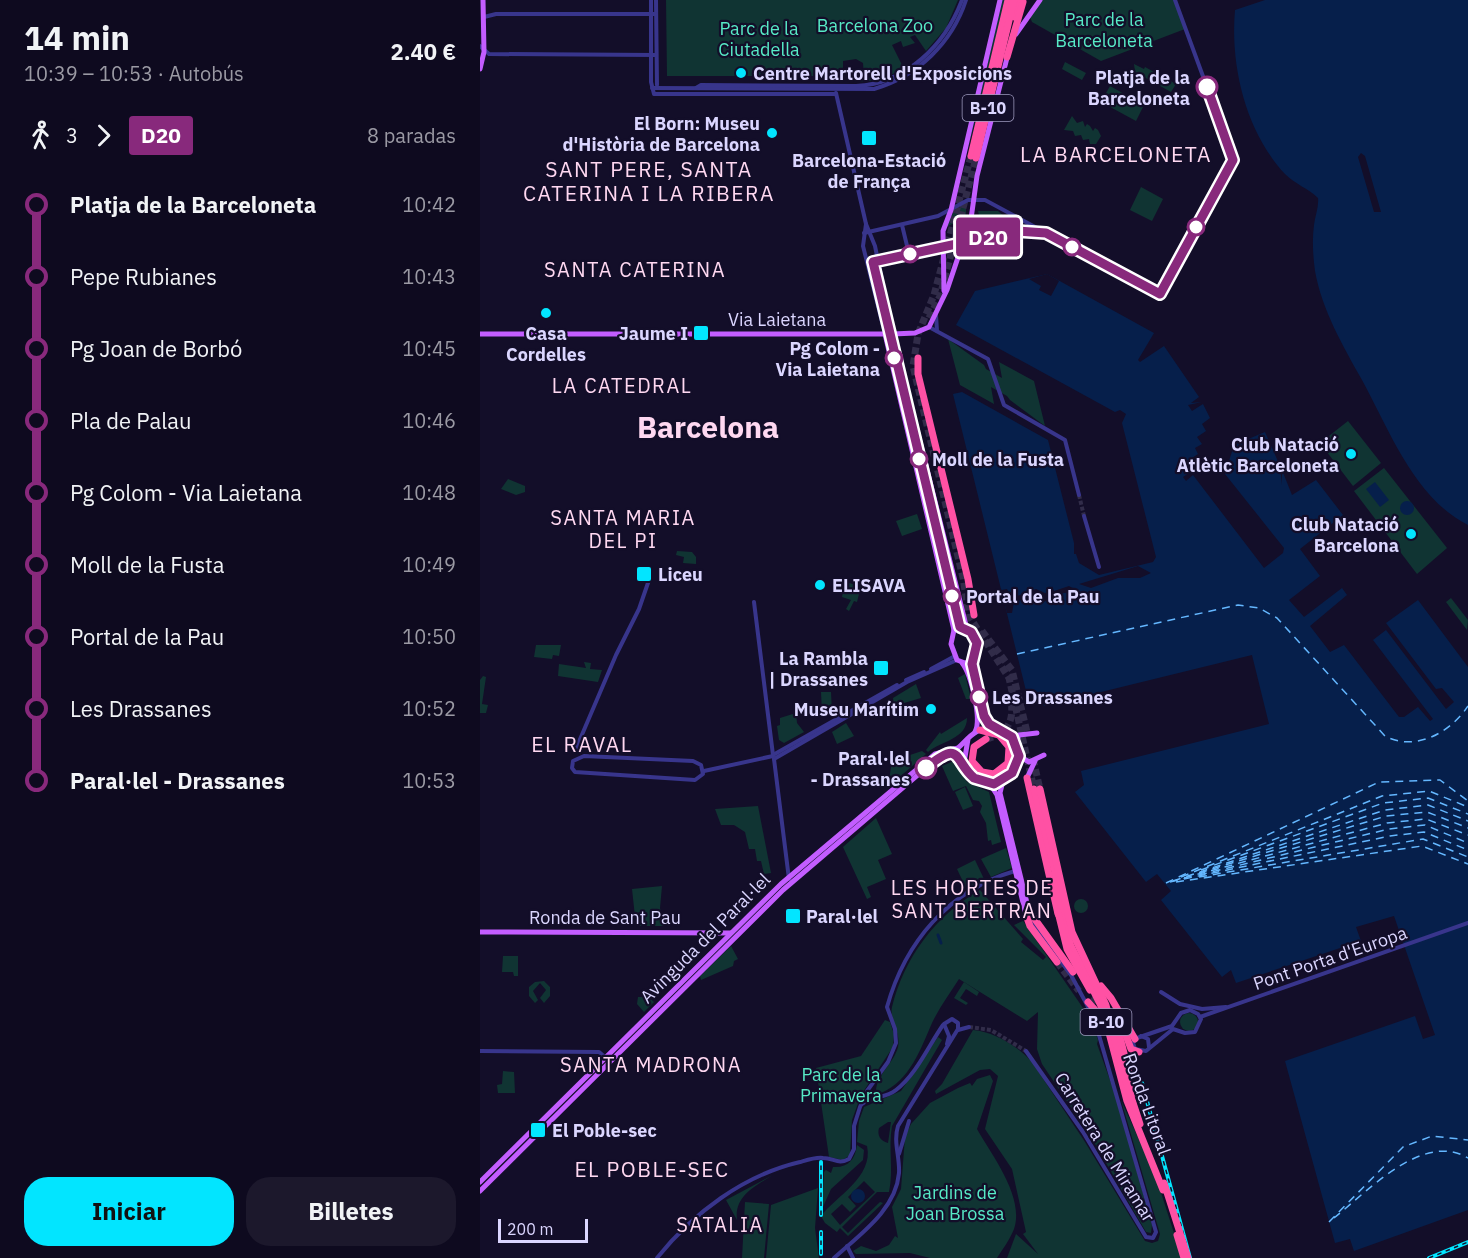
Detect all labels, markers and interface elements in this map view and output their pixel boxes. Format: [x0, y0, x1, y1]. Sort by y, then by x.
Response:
park label: Parc de la Barceloneta [1055, 8, 1153, 52]
park label: Barcelona Zoo [817, 14, 933, 37]
text: 14 min [24, 16, 130, 59]
park label: Parc de la Ciutadella [718, 17, 800, 61]
text: 2.40 € [391, 37, 456, 66]
text: 10:39 – 10:53 · Autobús [24, 60, 244, 87]
place label: Centre Martorell d'Exposicions [753, 62, 1012, 85]
marker: Centre Martorell d'Exposicions [734, 66, 748, 80]
place label: Platja de la Barceloneta [1088, 66, 1190, 110]
marker: Platja de la Barceloneta [1196, 76, 1218, 98]
road number: B-10 [962, 95, 1014, 121]
place label: El Born: Museu d'Història de Barcelona [563, 112, 760, 156]
icon: walk [24, 119, 57, 152]
icon: forward [87, 119, 120, 152]
text: D20 [141, 121, 181, 149]
text: 3 [66, 122, 78, 149]
text: 8 paradas [367, 122, 456, 149]
marker: El Born: Museu d'Història de Barcelona [765, 126, 779, 140]
marker: Barcelona-Estació de França [860, 129, 878, 147]
district label: LA BARCELONETA [1020, 140, 1212, 168]
place label: Barcelona-Estació de França [792, 149, 946, 193]
district label: SANT PERE, SANTA CATERINA I LA RIBERA [523, 155, 775, 207]
text: Platja de la Barceloneta [70, 190, 316, 219]
text: 10:42 [402, 191, 456, 218]
line badge: D20 [954, 218, 1022, 256]
unlabelled marker [1187, 218, 1205, 236]
text: D20 [968, 223, 1008, 251]
unlabelled marker [1063, 238, 1081, 256]
unlabelled marker [901, 245, 919, 263]
district label: SANTA CATERINA [544, 256, 726, 283]
text: Pepe Rubianes [70, 262, 217, 291]
text: 10:43 [402, 263, 456, 290]
marker: Casa Cordelles [539, 306, 553, 320]
street label: Via Laietana [728, 308, 826, 331]
place label: Casa Cordelles [506, 322, 586, 366]
place label: Jaume I [619, 322, 688, 345]
marker: Jaume I [692, 324, 710, 342]
text: Pg Joan de Borbó [70, 334, 242, 363]
text: 10:45 [402, 335, 456, 362]
place label: Pg Colom - Via Laietana [775, 337, 880, 381]
marker: Pg Colom - Via Laietana [885, 349, 903, 367]
district label: LA CATEDRAL [552, 372, 692, 399]
text: Pla de Palau [70, 406, 191, 435]
text: 10:46 [402, 407, 456, 434]
district label: Barcelona [637, 407, 779, 446]
place label: Club Natació Atlètic Barceloneta [1177, 433, 1339, 477]
marker: Club Natació Atlètic Barceloneta [1344, 447, 1358, 461]
place label: Moll de la Fusta [932, 448, 1064, 471]
marker: Moll de la Fusta [910, 450, 928, 468]
text: Pg Colom - Via Laietana [70, 478, 302, 507]
text: 10:48 [402, 479, 456, 506]
district label: SANTA MARIA DEL PI [550, 504, 696, 554]
place label: Club Natació Barcelona [1291, 513, 1399, 557]
marker: Club Natació Barcelona [1404, 527, 1418, 541]
text: Moll de la Fusta [70, 550, 224, 579]
text: 10:49 [402, 551, 456, 578]
place label: Liceu [658, 563, 703, 586]
marker: Liceu [635, 565, 653, 583]
place label: ELISAVA [832, 574, 906, 597]
marker: ELISAVA [813, 578, 827, 592]
place label: Portal de la Pau [966, 585, 1100, 608]
marker: Portal de la Pau [943, 587, 961, 605]
text: Portal de la Pau [70, 622, 224, 651]
text: 10:50 [402, 623, 456, 650]
place label: La Rambla | Drassanes [769, 647, 868, 691]
marker: La Rambla | Drassanes [872, 659, 890, 677]
place label: Les Drassanes [992, 686, 1113, 709]
marker: Les Drassanes [970, 688, 988, 706]
text: Les Drassanes [70, 694, 212, 723]
text: 10:52 [402, 695, 456, 722]
place label: Museu Marítim [794, 698, 919, 721]
marker: Museu Marítim [924, 702, 938, 716]
district label: EL RAVAL [531, 730, 633, 758]
place label: Paral·lel - Drassanes [811, 747, 911, 791]
marker: Paral·lel - Drassanes [915, 757, 937, 779]
text: Paral·lel - Drassanes [70, 766, 285, 795]
text: 10:53 [402, 767, 456, 794]
street label: Avinguda del Paral·lel [635, 868, 775, 1008]
district label: LES HORTES DE SANT BERTRAN [891, 874, 1053, 924]
place label: Paral·lel [806, 905, 879, 928]
street label: Ronda de Sant Pau [529, 906, 681, 929]
marker: Paral·lel [784, 907, 802, 925]
street label: Pont Porta d'Europa [1250, 921, 1410, 995]
road number: B-10 [1080, 1009, 1132, 1035]
street label: Ronda Litoral [1118, 1050, 1176, 1158]
district label: SANTA MADRONA [560, 1051, 742, 1078]
park label: Parc de la Primavera [800, 1063, 882, 1107]
street label: Carretera de Miramar [1050, 1068, 1161, 1226]
place label: El Poble-sec [552, 1119, 657, 1142]
marker: El Poble-sec [529, 1121, 547, 1139]
district label: EL POBLE-SEC [574, 1155, 730, 1183]
button: Iniciar [24, 1177, 234, 1246]
button: Billetes [246, 1177, 456, 1246]
park label: Jardins de Joan Brossa [906, 1181, 1005, 1225]
district label: SATALIA [676, 1211, 764, 1238]
scale bar [498, 1216, 588, 1244]
text: 200 m [507, 1219, 554, 1239]

